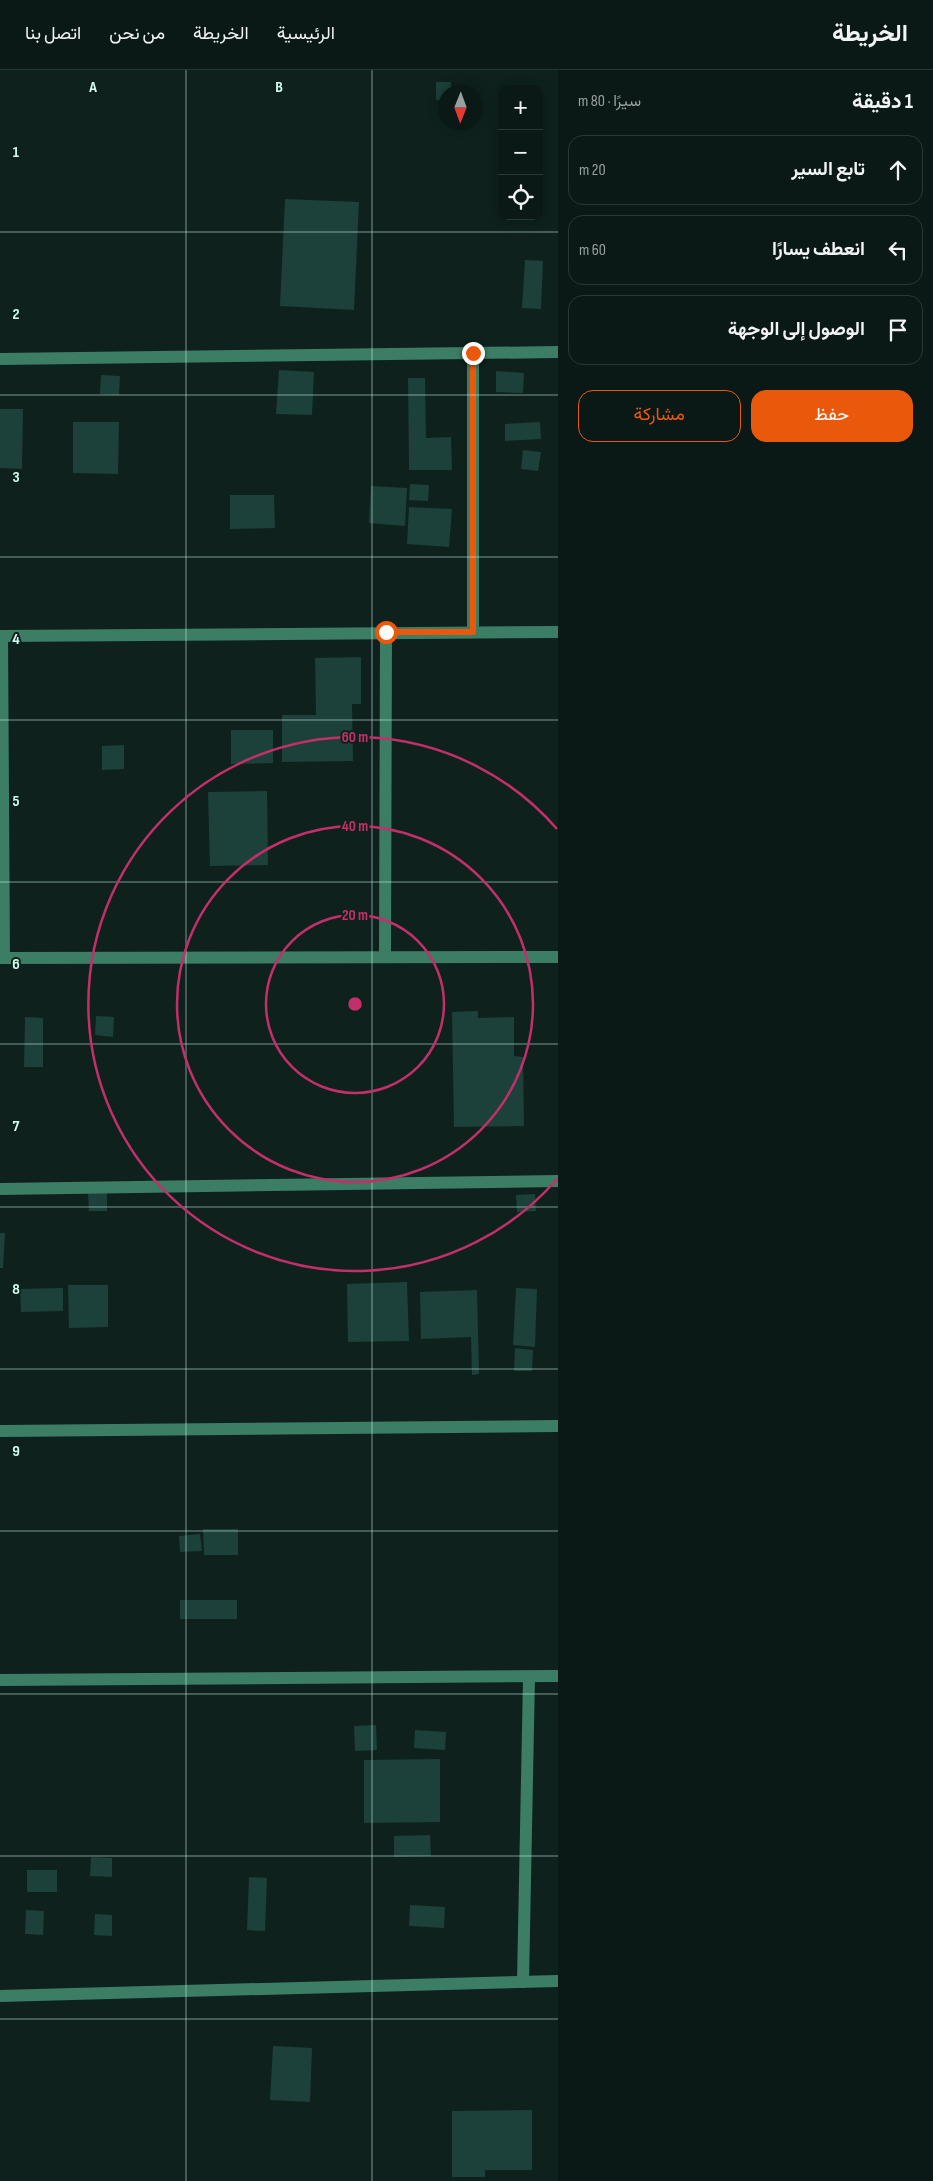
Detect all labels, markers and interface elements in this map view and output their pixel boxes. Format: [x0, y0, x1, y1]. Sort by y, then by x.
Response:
text: الخريطة [832, 19, 908, 48]
text: اتصل بنا [25, 23, 81, 44]
text: من نحن [109, 23, 165, 44]
text: الخريطة [193, 23, 249, 44]
text: الرئيسية [277, 23, 335, 44]
text: A [88, 78, 97, 97]
text: B [275, 78, 283, 97]
north arrow [438, 85, 483, 130]
map controls [498, 85, 543, 220]
button: + [498, 85, 543, 130]
text: 1 دقيقة [852, 89, 913, 114]
text: سيرًا · 80 m [578, 92, 641, 111]
button: − [498, 130, 543, 175]
text: 1 [13, 143, 20, 162]
icon: ahead [884, 156, 912, 184]
text: تابع السير [791, 158, 865, 181]
text: 20 m [579, 161, 606, 180]
button: locate [498, 175, 543, 220]
icon: left [884, 236, 912, 264]
text: انعطف يسارًا [772, 238, 865, 261]
text: 60 m [579, 241, 606, 260]
text: 2 [12, 305, 20, 324]
icon: arrive [884, 316, 912, 344]
text: الوصول إلى الوجهة [728, 318, 865, 341]
route end [462, 342, 485, 365]
button: مشاركة [578, 390, 741, 442]
button: حفظ [751, 390, 913, 442]
text: 3 [12, 468, 20, 487]
route start [375, 621, 398, 644]
text: 4 [12, 630, 20, 649]
text: 60 m [342, 728, 368, 747]
text: 5 [12, 792, 20, 811]
text: 40 m [342, 817, 368, 836]
text: 20 m [342, 906, 368, 925]
text: 6 [12, 955, 20, 974]
centre of rings [346, 995, 364, 1013]
text: 7 [13, 1117, 20, 1136]
text: 8 [12, 1280, 20, 1299]
text: 9 [12, 1442, 20, 1461]

